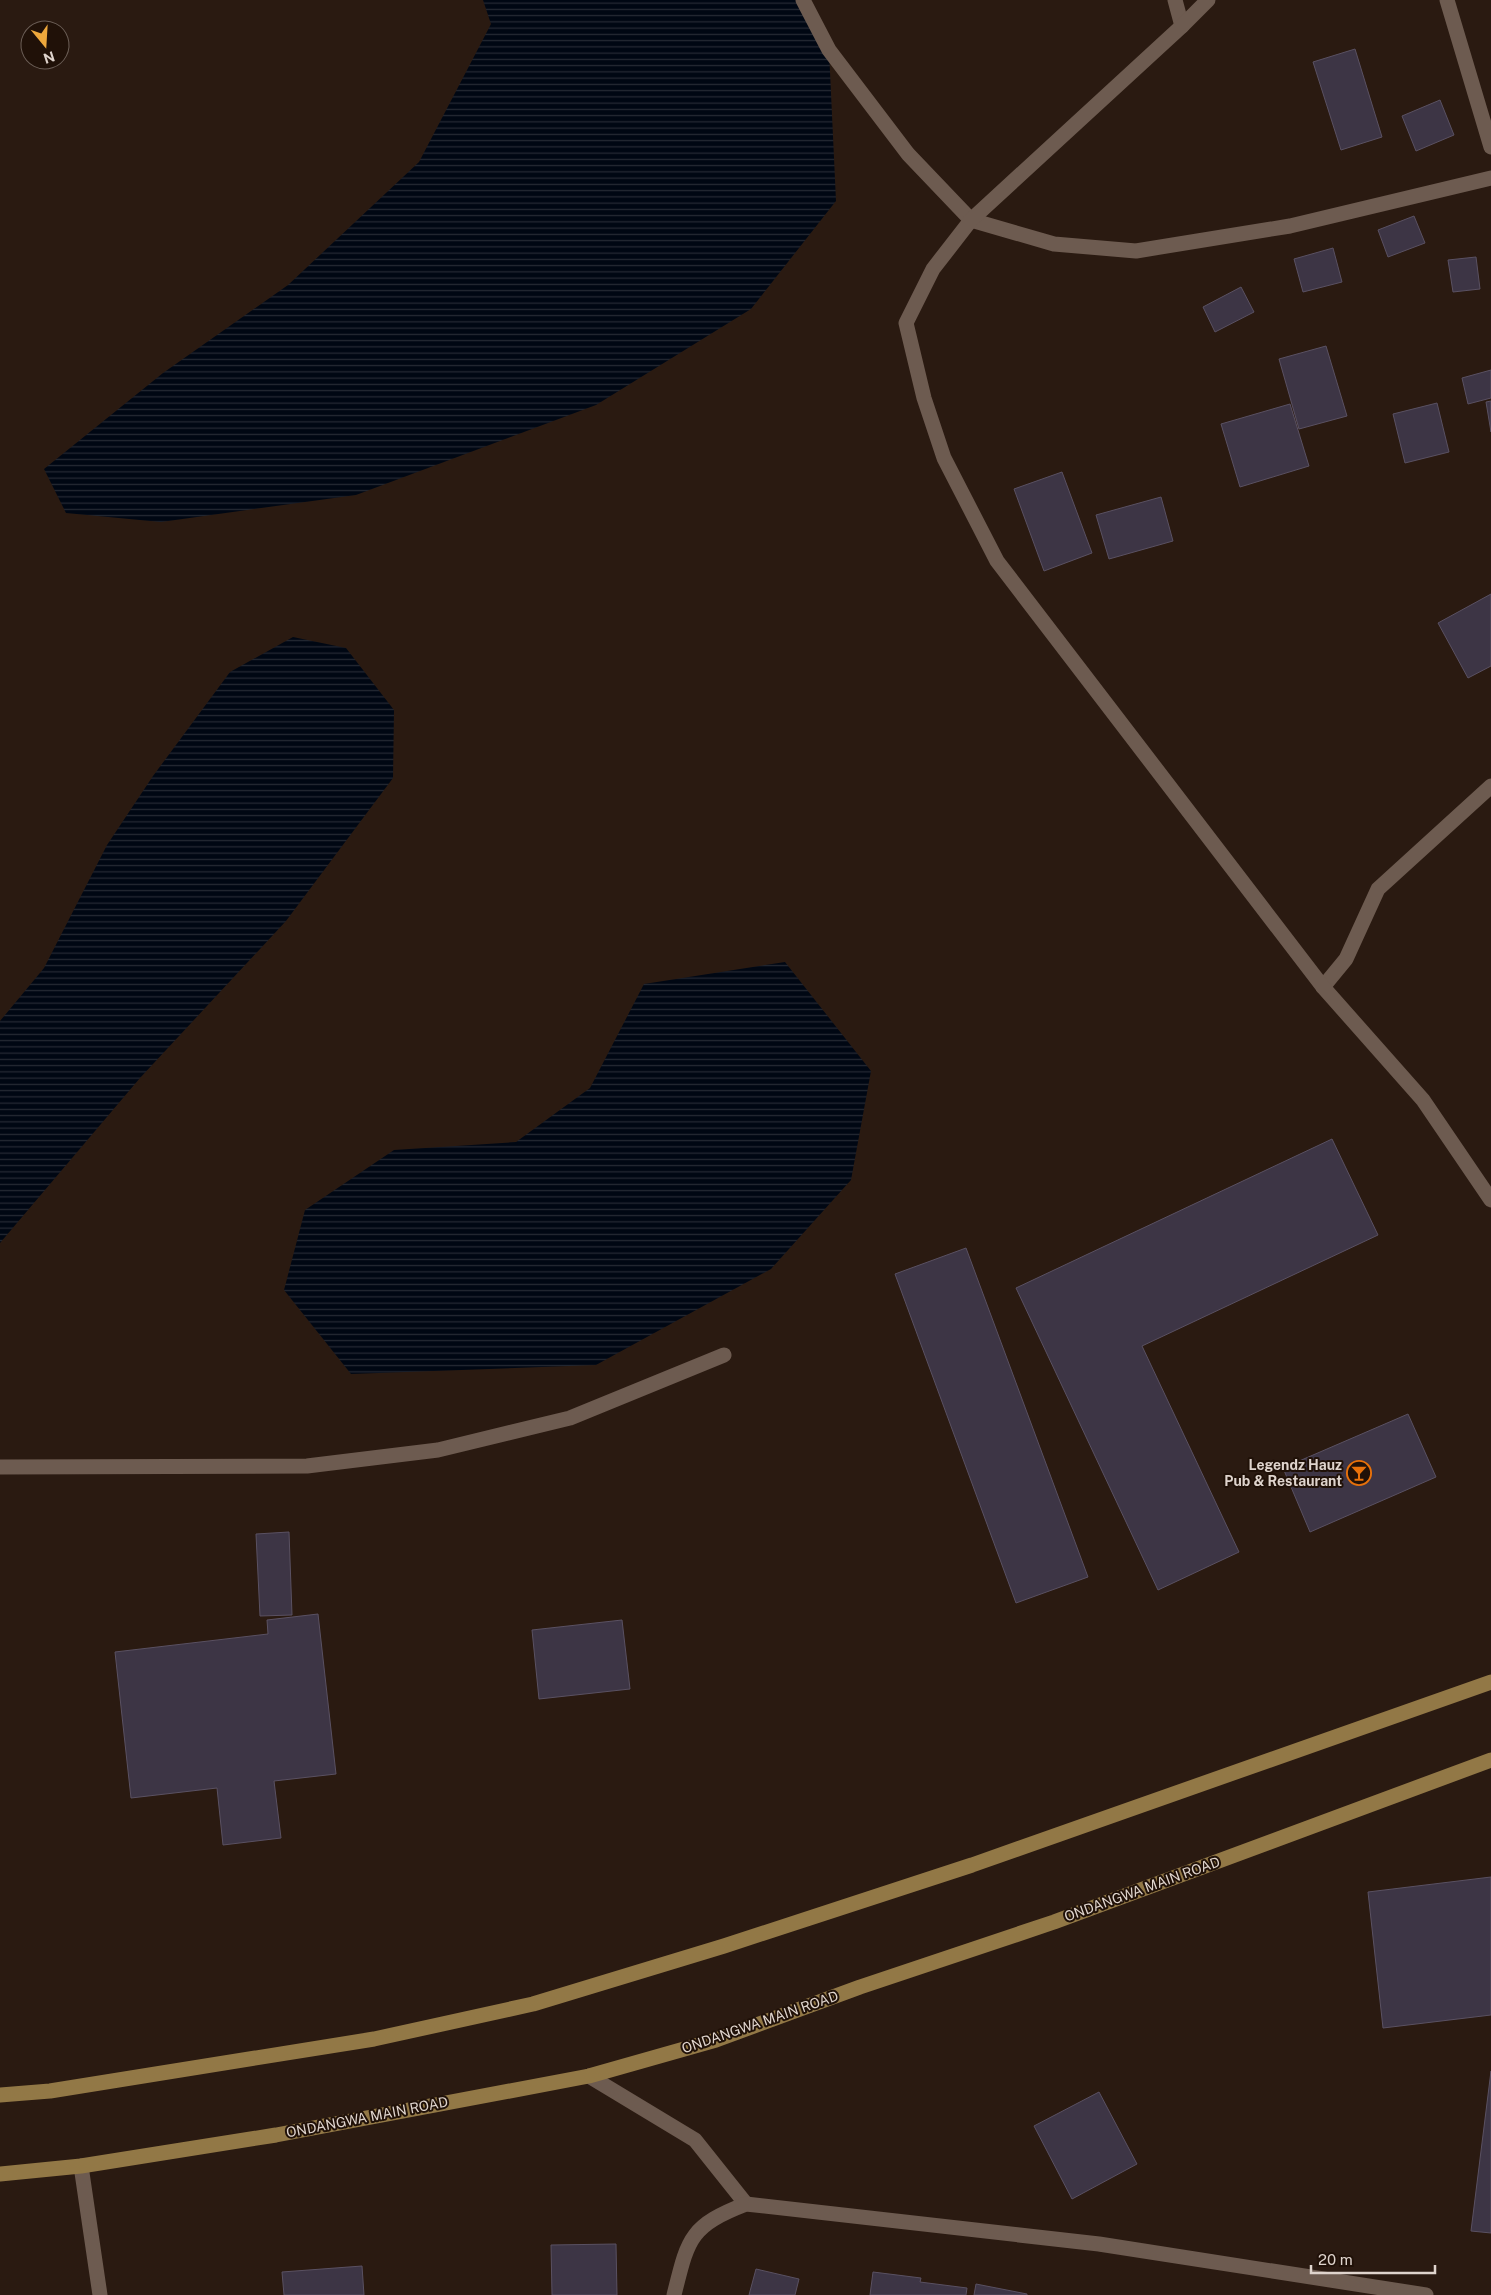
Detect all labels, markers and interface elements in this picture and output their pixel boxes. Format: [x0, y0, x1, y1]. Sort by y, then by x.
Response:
north arrow [20, 20, 70, 70]
text: N [41, 48, 57, 67]
place label: Legendz Hauz Pub & Restaurant [1224, 1457, 1342, 1489]
bar icon: Legendz Hauz Pub & Restaurant [1346, 1460, 1372, 1486]
street label: ONDANGWA MAIN ROAD [1062, 1853, 1222, 1925]
street label: ONDANGWA MAIN ROAD [680, 1988, 840, 2056]
street label: ONDANGWA MAIN ROAD [285, 2093, 449, 2141]
scale bar [1311, 2242, 1435, 2274]
text: 20 m [1318, 2251, 1353, 2268]

